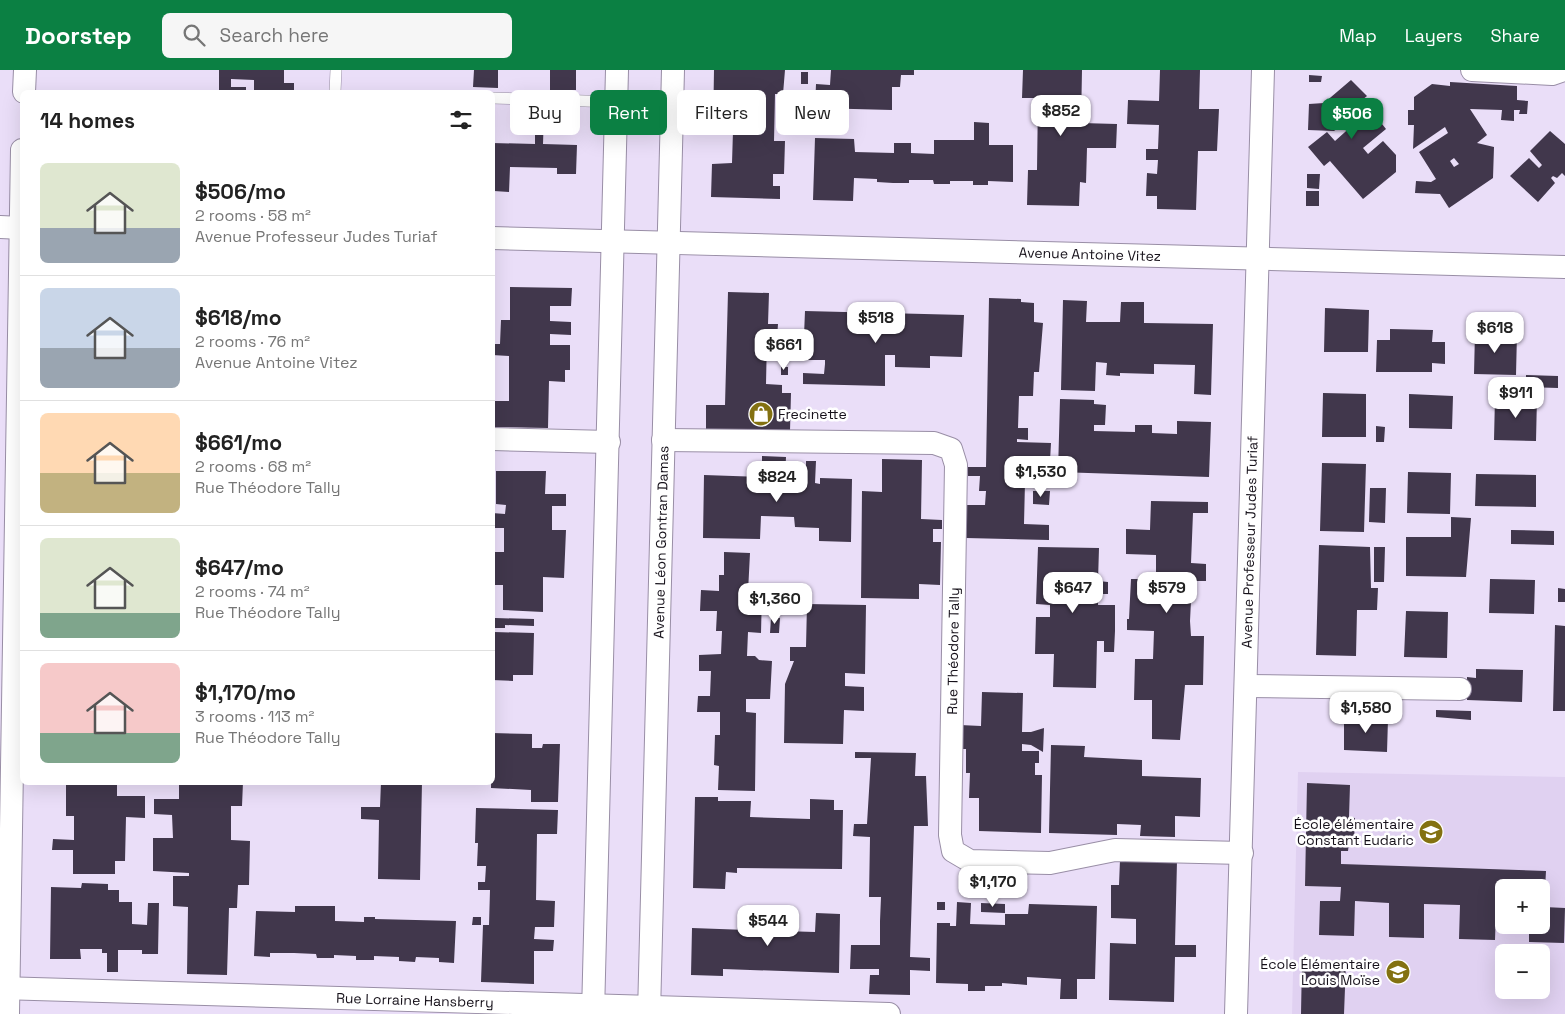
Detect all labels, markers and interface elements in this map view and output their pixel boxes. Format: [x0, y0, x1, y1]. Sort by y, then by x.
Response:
search box [162, 13, 512, 58]
text: Doorstep [25, 20, 132, 51]
icon: search [180, 21, 208, 49]
text: Search here [220, 23, 329, 48]
text: Map [1339, 24, 1377, 47]
text: Layers [1405, 24, 1462, 47]
text: Share [1490, 24, 1540, 47]
chip: Buy [510, 90, 580, 135]
chip: Rent [590, 90, 667, 135]
chip: Filters [677, 90, 766, 135]
chip: New [776, 90, 849, 135]
pin: $852 [1031, 94, 1091, 137]
pin: $506 [1322, 98, 1382, 140]
text: $852 [1042, 100, 1080, 121]
text: $506 [1332, 103, 1372, 124]
icon: filters [447, 106, 475, 134]
text: 14 homes [40, 107, 135, 134]
text: $506/mo [195, 178, 286, 205]
icon: home [80, 183, 140, 243]
text: 2 rooms · 58 m² [195, 205, 311, 226]
text: Avenue Professeur Judes Turiaf [195, 226, 437, 247]
street label: Avenue Antoine Vitez [1018, 243, 1161, 265]
pin: $518 [846, 302, 906, 344]
text: $618/mo [195, 304, 282, 331]
text: $518 [858, 307, 894, 328]
icon: home [80, 308, 140, 368]
pin: $618 [1465, 312, 1525, 354]
text: $618 [1477, 317, 1513, 338]
pin: $661 [754, 328, 814, 371]
text: 2 rooms · 76 m² [195, 331, 310, 352]
text: $661 [766, 334, 802, 355]
text: Avenue Antoine Vitez [195, 352, 358, 373]
pin: $911 [1486, 376, 1546, 419]
text: $911 [1499, 382, 1533, 403]
shop icon: Frecinette [748, 401, 774, 427]
place label: Frecinette [778, 405, 847, 423]
text: $661/mo [195, 429, 282, 456]
icon: home [80, 433, 140, 493]
street label: Avenue Professeur Judes Turiaf [1237, 436, 1262, 649]
street label: Avenue Léon Gontran Damas [650, 446, 672, 639]
text: 2 rooms · 68 m² [195, 456, 311, 477]
pin: $1,530 [1000, 456, 1082, 498]
pin: $824 [747, 460, 807, 503]
text: $1,530 [1015, 461, 1067, 482]
text: $824 [758, 466, 796, 487]
text: Rue Théodore Tally [195, 477, 341, 498]
text: $647/mo [195, 554, 284, 581]
icon: home [80, 558, 140, 618]
pin: $647 [1043, 572, 1103, 614]
pin: $579 [1137, 572, 1197, 614]
text: $647 [1054, 577, 1092, 598]
text: $579 [1148, 577, 1186, 598]
text: 2 rooms · 74 m² [195, 581, 310, 602]
pin: $1,360 [734, 582, 816, 625]
street label: Rue Théodore Tally [943, 587, 963, 715]
text: $1,360 [749, 588, 801, 609]
text: Rue Théodore Tally [195, 602, 341, 623]
text: $1,170/mo [195, 679, 296, 706]
icon: home [80, 683, 140, 743]
pin: $1,580 [1325, 692, 1407, 734]
text: $1,580 [1340, 697, 1392, 718]
text: 3 rooms · 113 m² [195, 706, 314, 727]
text: Rue Théodore Tally [195, 727, 341, 748]
place label: École élémentaire Constant Eudaric [1294, 815, 1414, 849]
school or university icon: École élémentaire Constant Eudaric [1418, 819, 1444, 845]
pin: $1,170 [952, 866, 1034, 908]
text: $1,170 [969, 871, 1017, 892]
map controls [1495, 879, 1550, 999]
button: + [1495, 879, 1550, 934]
pin: $544 [738, 904, 798, 947]
text: $544 [748, 910, 788, 931]
button: − [1495, 944, 1550, 999]
place label: École Élémentaire Louis Moïse [1260, 955, 1380, 989]
school or university icon: École Élémentaire Louis Moïse [1385, 959, 1411, 985]
street label: Rue Lorraine Hansberry [336, 989, 494, 1011]

